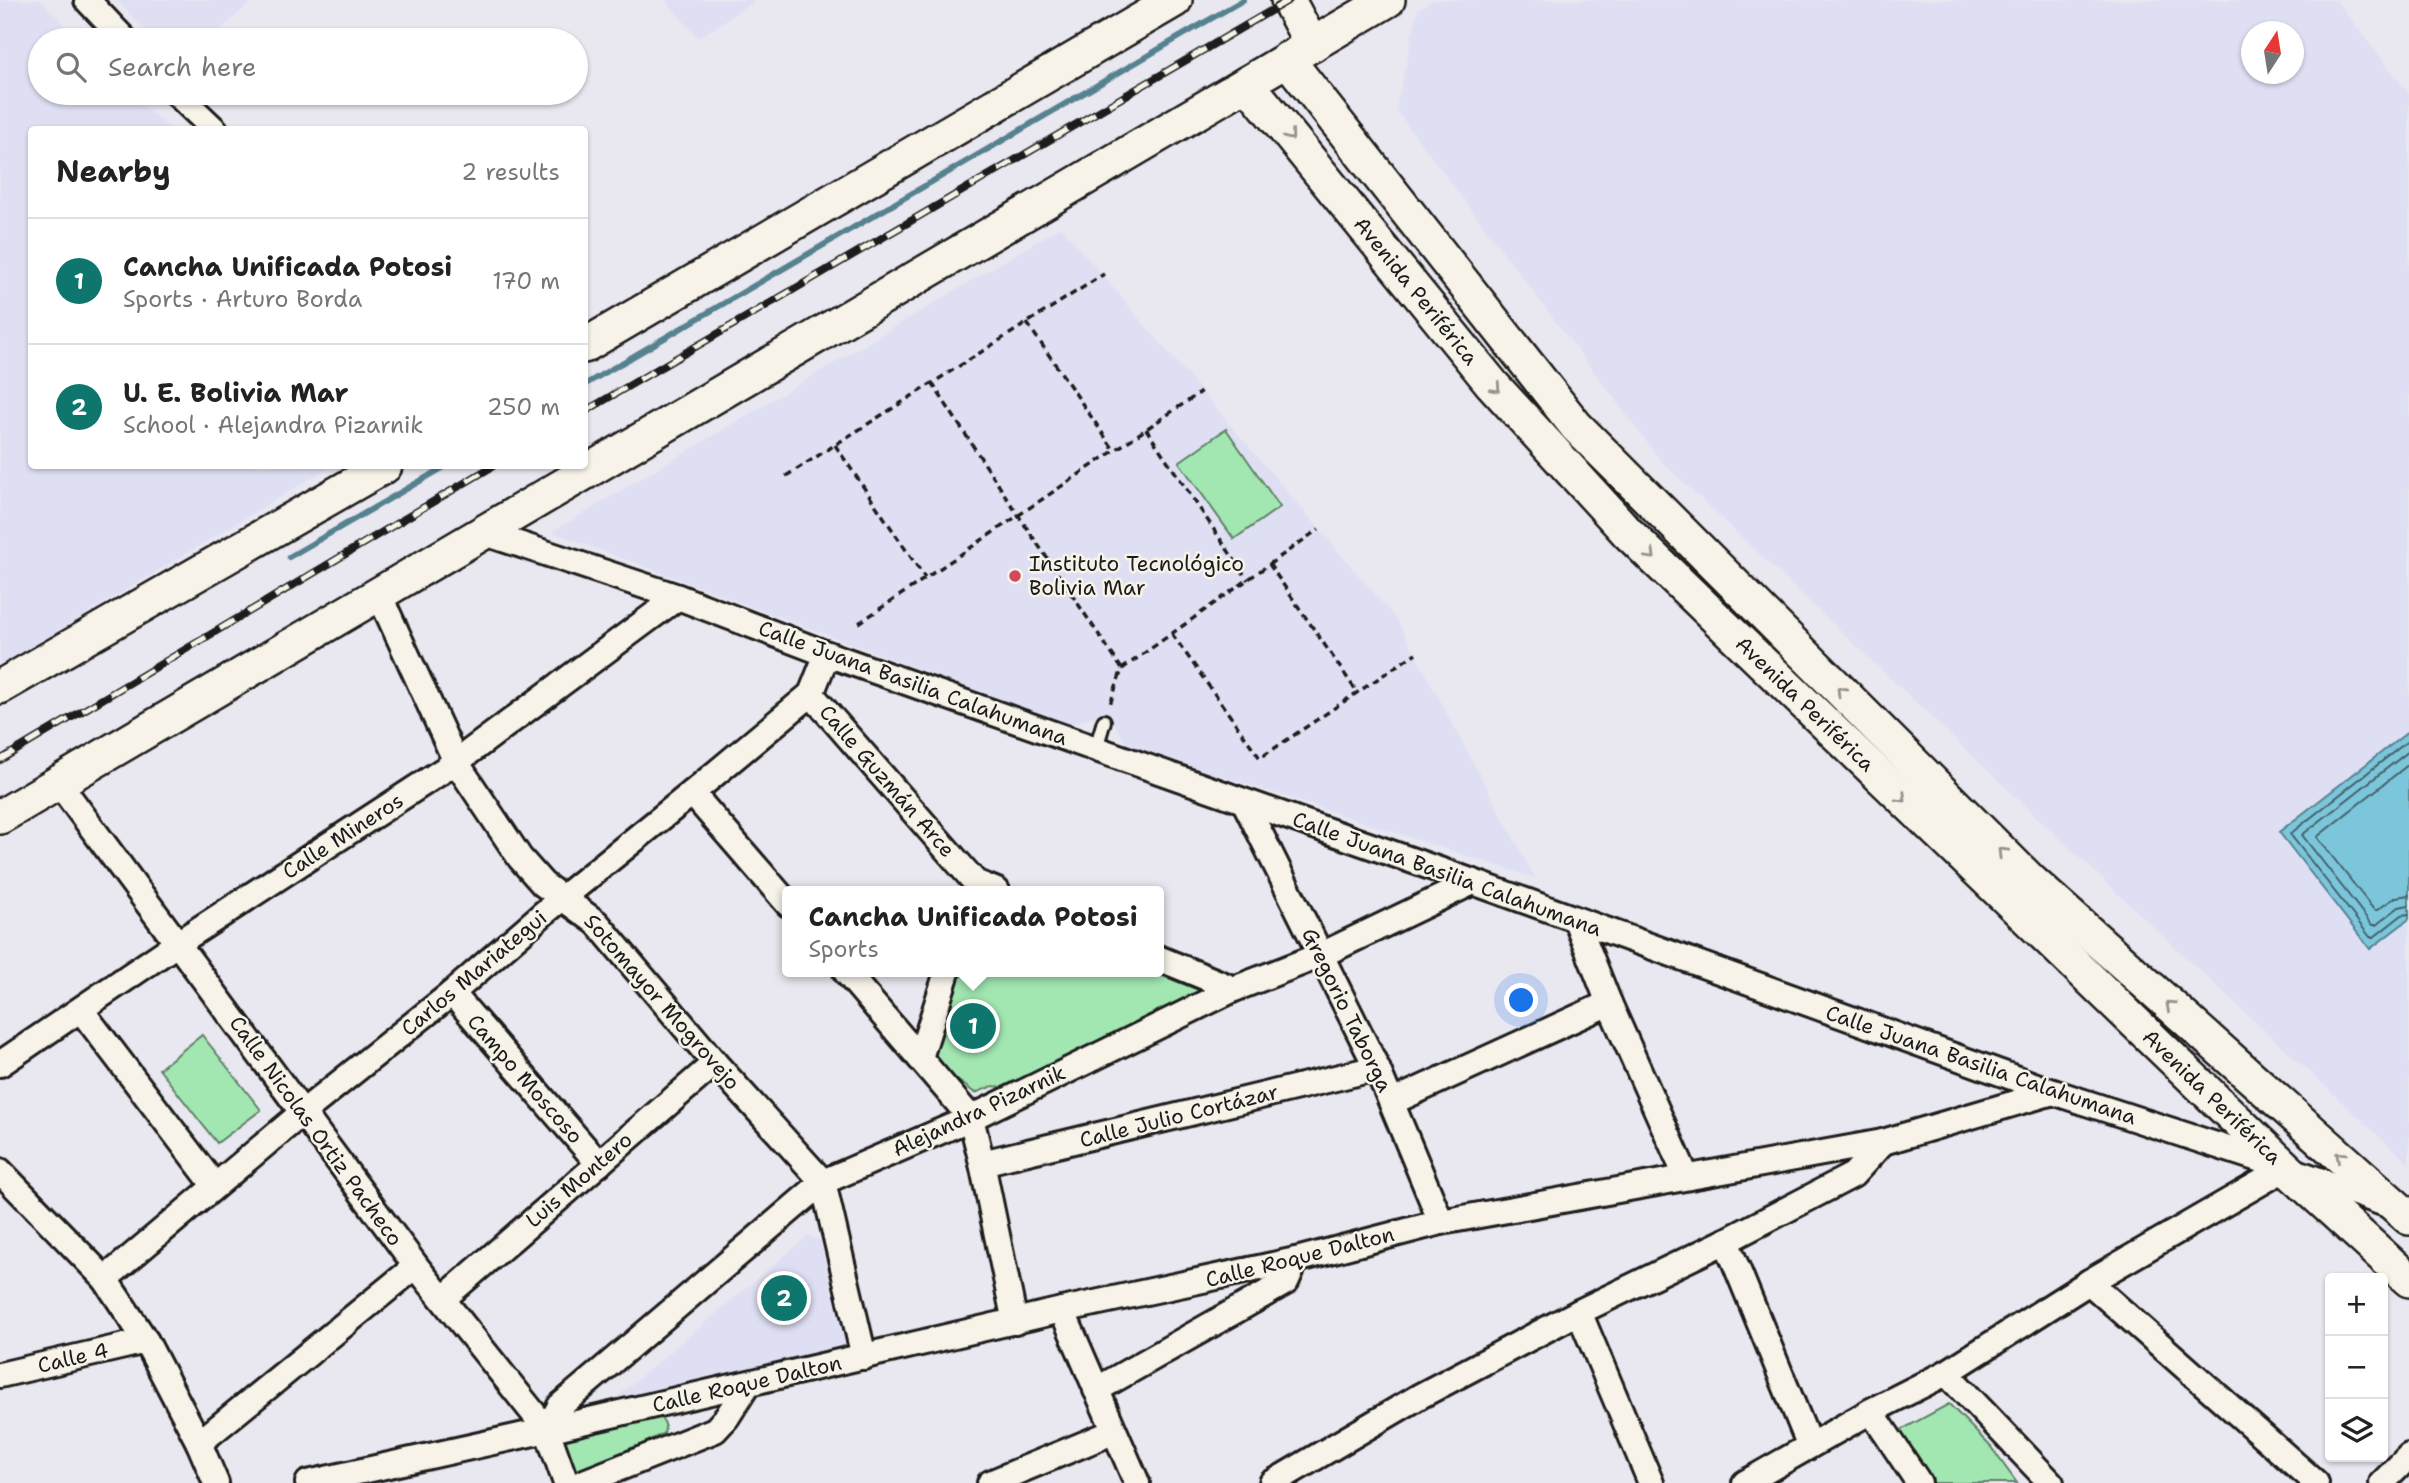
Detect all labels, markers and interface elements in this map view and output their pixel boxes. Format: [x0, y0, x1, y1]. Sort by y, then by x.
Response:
north arrow [2241, 21, 2304, 84]
search box [28, 28, 588, 105]
icon: search [52, 48, 90, 86]
text: Search here [108, 49, 257, 84]
one-way arrow [1282, 127, 1294, 140]
text: Nearby [56, 151, 171, 192]
text: 2 results [461, 157, 560, 187]
street label: Avenida Periférica [1347, 211, 1485, 371]
text: Cancha Unificada Potosi [123, 249, 452, 284]
text: 1 [74, 266, 84, 296]
text: 170 m [492, 266, 560, 296]
text: Sports · Arturo Borda [123, 284, 362, 314]
text: U. E. Bolivia Mar [123, 375, 348, 410]
one-way arrow [1488, 380, 1500, 393]
text: 2 [71, 392, 87, 422]
text: 250 m [487, 392, 560, 422]
text: School · Alejandra Pizarnik [123, 410, 423, 440]
one-way arrow [1642, 546, 1655, 559]
place label: Instituto Tecnológico Bolivia Mar [1029, 550, 1244, 602]
marker: Instituto Tecnológico Bolivia Mar [1007, 568, 1023, 584]
street label: Calle Juana Basilia Calahumana [755, 614, 1071, 752]
street label: Avenida Periférica [1729, 630, 1881, 778]
one-way arrow [1836, 686, 1849, 699]
street label: Calle Guzmán Arce [813, 699, 961, 863]
street label: Calle Mineros [277, 786, 409, 886]
one-way arrow [1894, 789, 1907, 802]
street label: Calle Juana Basilia Calahumana [1289, 805, 1605, 943]
one-way arrow [1997, 847, 2010, 860]
popup [782, 886, 1164, 977]
text: Cancha Unificada Potosi [808, 899, 1138, 934]
street label: Carlos Mariategui [395, 904, 553, 1042]
street label: Sotomayor Mogrovejo [578, 908, 746, 1096]
street label: Gregorio Taborga [1295, 923, 1399, 1097]
text: Sports [808, 934, 879, 964]
your location [1504, 983, 1538, 1017]
street label: Calle Juana Basilia Calahumana [1822, 999, 2140, 1131]
pin: 1 [950, 1000, 996, 1052]
one-way arrow [2165, 1001, 2178, 1013]
street label: Campo Moscoso [461, 1008, 589, 1150]
street label: Calle Nicolas Ortiz Pacheco [223, 1010, 409, 1252]
street label: Avenida Periférica [2136, 1023, 2288, 1171]
street label: Alejandra Pizarnik [888, 1059, 1070, 1163]
street label: Calle Julio Cortázar [1077, 1078, 1281, 1154]
street label: Luis Montero [520, 1126, 638, 1234]
one-way arrow [2335, 1152, 2348, 1164]
street label: Calle Roque Dalton [1203, 1220, 1397, 1294]
pin: 2 [761, 1272, 807, 1324]
map controls [2325, 1273, 2388, 1462]
button: + [2325, 1273, 2388, 1336]
street label: Calle 4 [35, 1336, 111, 1380]
button: − [2325, 1336, 2388, 1399]
street label: Calle Roque Dalton [650, 1349, 845, 1419]
button: layers [2325, 1399, 2388, 1462]

